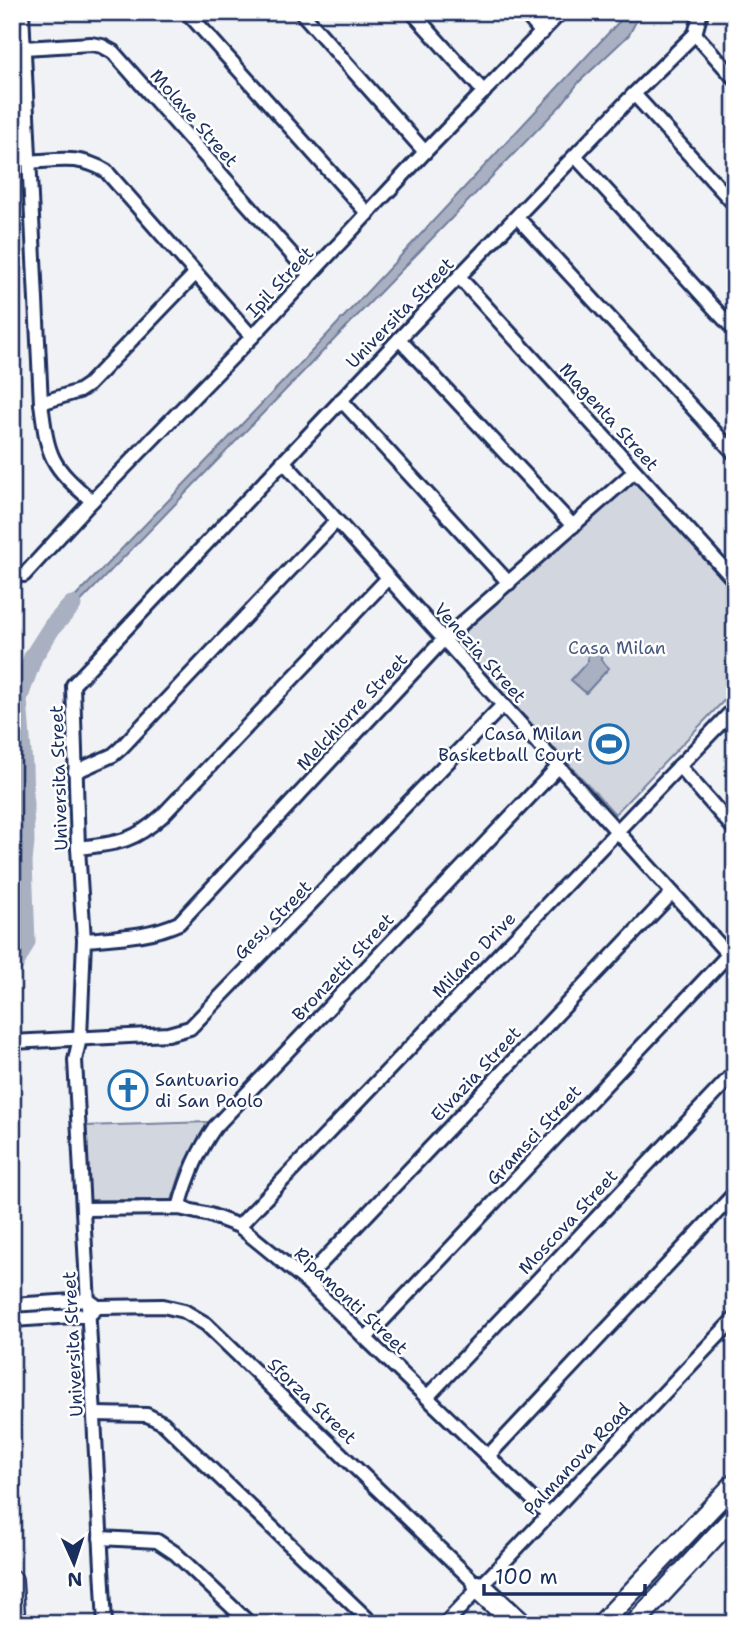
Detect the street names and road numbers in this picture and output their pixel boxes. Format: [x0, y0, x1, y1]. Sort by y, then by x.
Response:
street label: Molave Street [145, 64, 243, 172]
street label: Ipil Street [241, 241, 319, 323]
street label: Universita Street [341, 252, 459, 374]
street label: Magenta Street [554, 358, 664, 476]
street label: Venezia Street [429, 598, 531, 708]
street label: Melchiorre Street [291, 648, 413, 776]
street label: Universita Street [44, 705, 74, 851]
street label: Gesu Street [229, 875, 317, 965]
street label: Milano Drive [427, 907, 521, 1003]
street label: Bronzetti Street [287, 908, 399, 1026]
street label: Elvazia Street [426, 1021, 526, 1127]
street label: Gramsci Street [481, 1080, 587, 1190]
street label: Moscova Street [513, 1164, 623, 1280]
street label: Ripamonti Street [289, 1242, 413, 1360]
street label: Universita Street [57, 1270, 89, 1417]
street label: Sforza Street [262, 1352, 362, 1450]
street label: Palmanova Road [518, 1397, 636, 1521]

